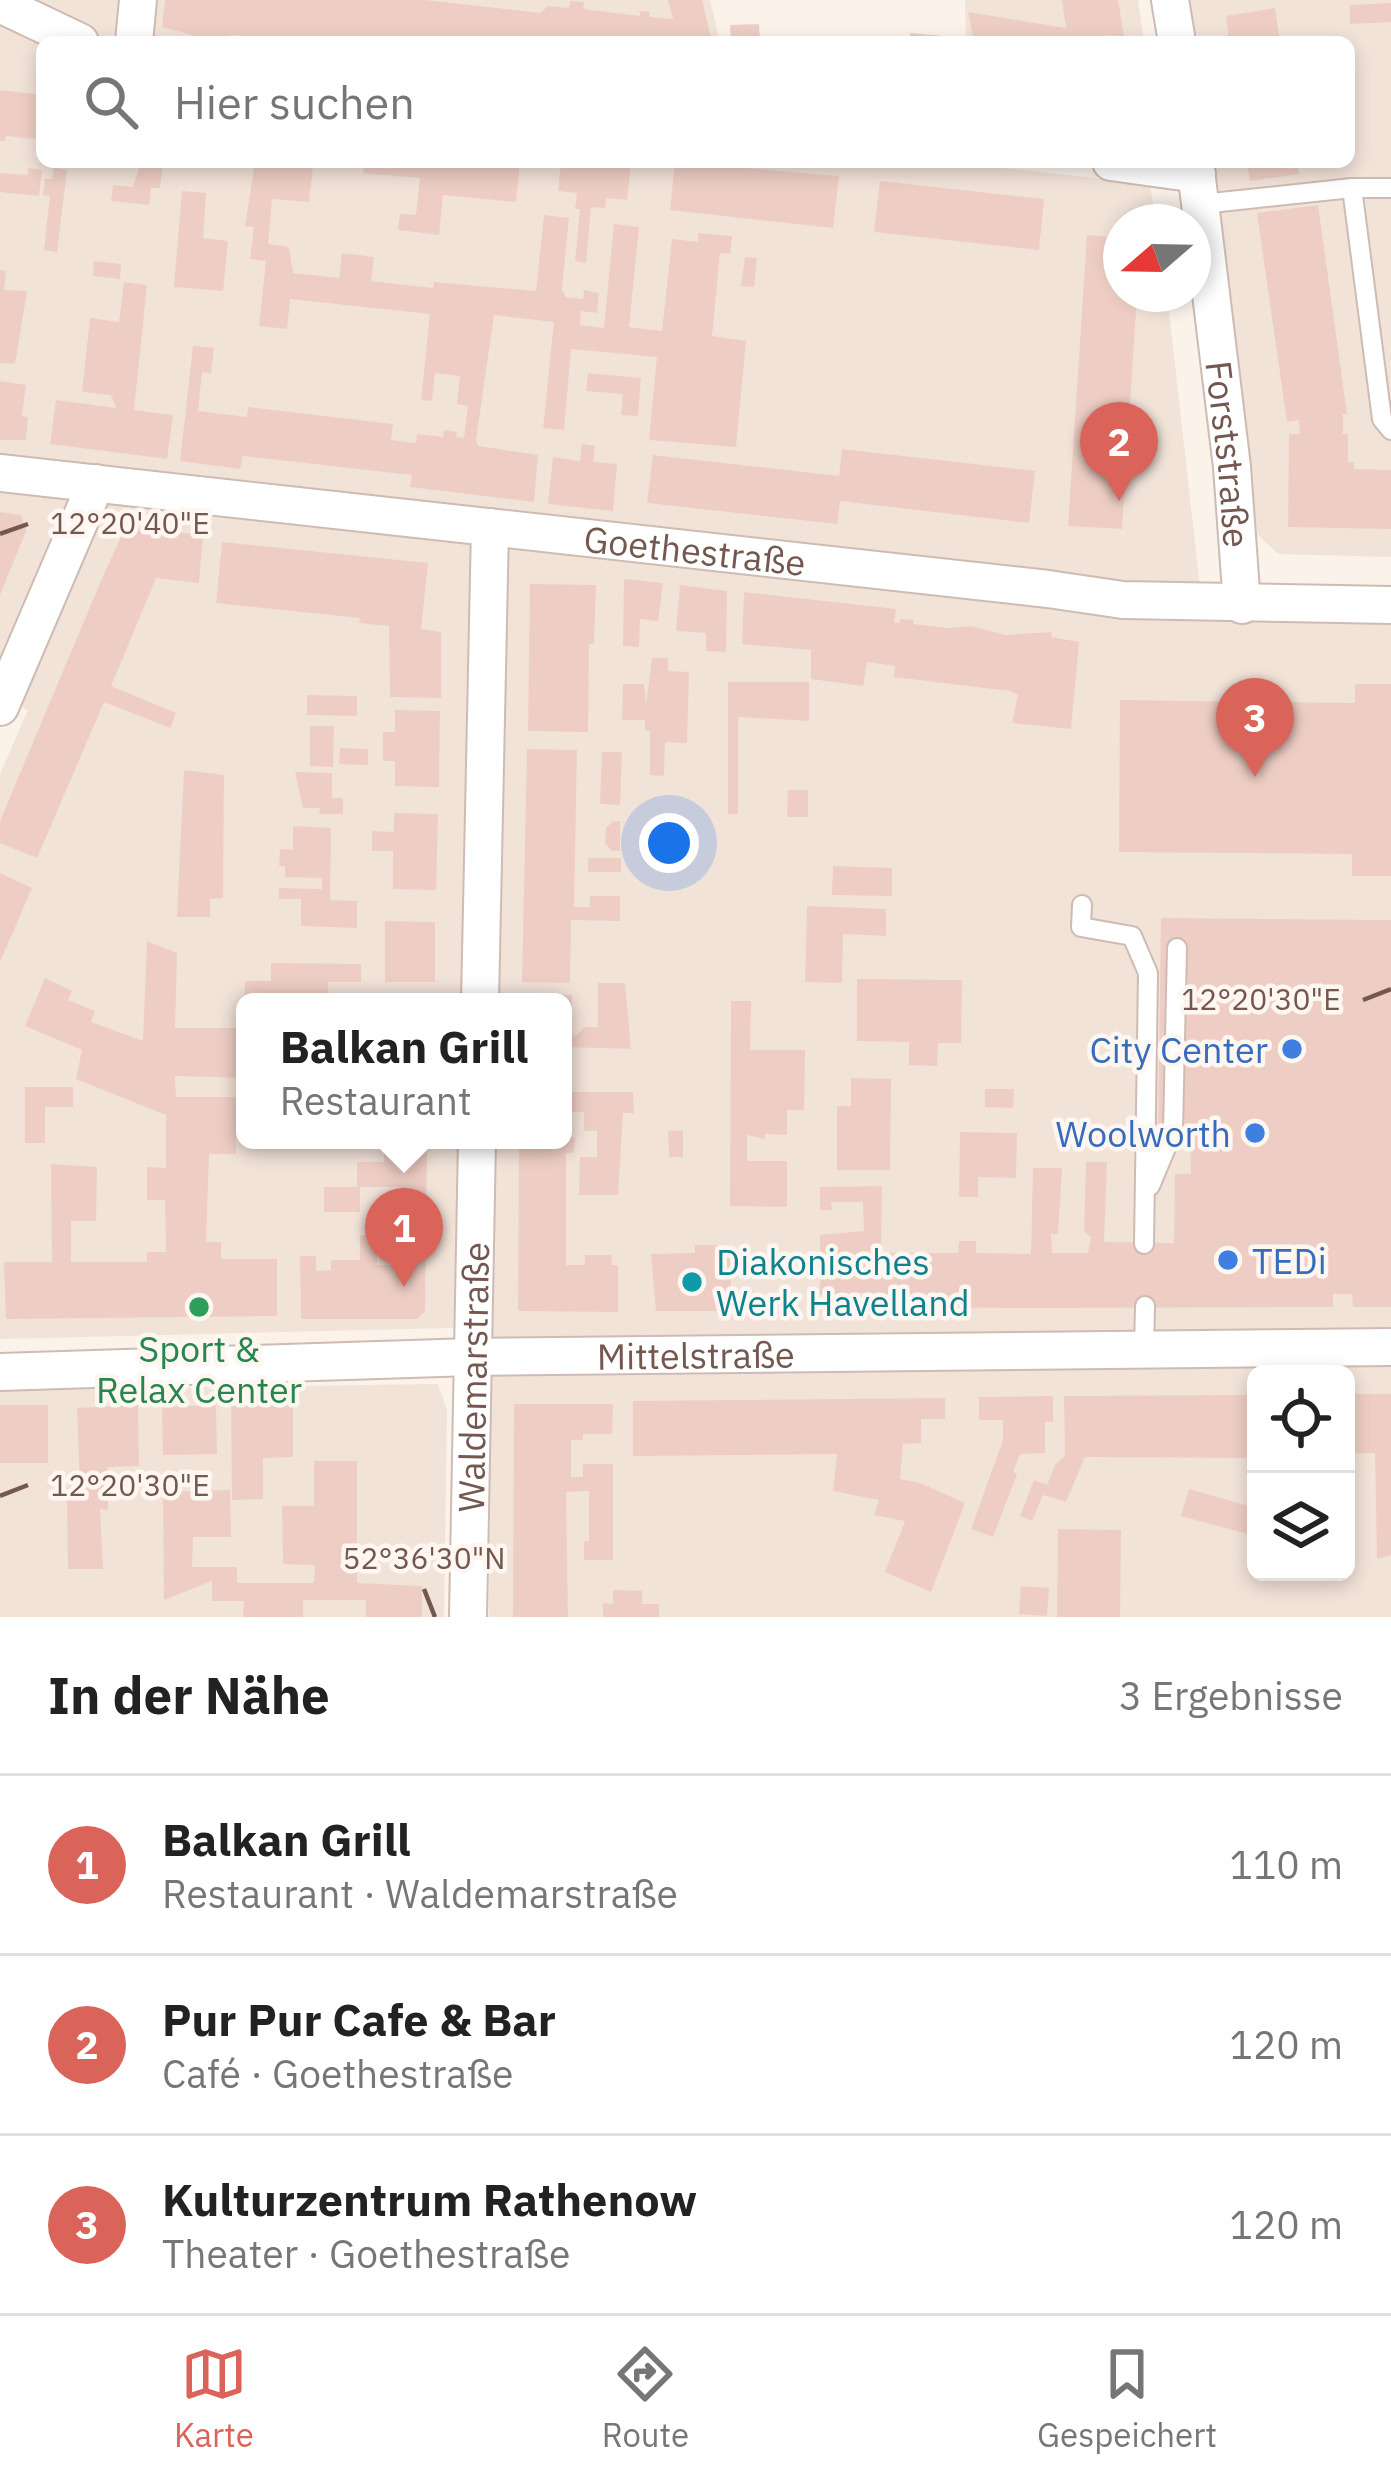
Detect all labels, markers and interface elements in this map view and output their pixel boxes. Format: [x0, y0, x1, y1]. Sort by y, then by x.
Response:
search box [36, 36, 1355, 168]
icon: search [78, 69, 144, 135]
text: Hier suchen [174, 73, 415, 131]
north arrow [1103, 204, 1211, 312]
street label: Forststraße [1196, 358, 1261, 549]
pin: 2 [1080, 402, 1158, 501]
text: 12°20'40"E [50, 503, 210, 542]
street label: Goethestraße [581, 514, 808, 586]
pin: 3 [1216, 678, 1294, 777]
your location [639, 813, 699, 873]
text: 12°20'30"E [1181, 979, 1341, 1018]
popup [236, 993, 572, 1149]
text: Balkan Grill [280, 1017, 528, 1075]
place label: City Center [1090, 1026, 1268, 1073]
marker: City Center [1279, 1036, 1305, 1062]
text: Restaurant [280, 1075, 472, 1126]
place label: Woolworth [1055, 1110, 1231, 1157]
marker: Woolworth [1242, 1120, 1268, 1146]
pin: 1 [365, 1188, 443, 1287]
place label: TEDi [1252, 1237, 1327, 1284]
place label: Diakonisches Werk Havelland [716, 1238, 970, 1326]
street label: Waldemarstraße [446, 1241, 499, 1513]
marker: TEDi [1215, 1247, 1241, 1273]
marker: Diakonisches Werk Havelland [679, 1269, 705, 1295]
marker: Sport & Relax Center [186, 1294, 212, 1320]
place label: Sport & Relax Center [96, 1325, 302, 1413]
street label: Mittelstraße [597, 1330, 795, 1379]
map controls [1247, 1365, 1355, 1581]
button: locate [1247, 1365, 1355, 1473]
text: 12°20'30"E [50, 1465, 210, 1504]
button: layers [1247, 1473, 1355, 1581]
text: 52°36'30"N [342, 1538, 506, 1577]
text: In der Nähe [48, 1662, 330, 1728]
text: 3 Ergebnisse [1119, 1670, 1343, 1721]
text: Balkan Grill [162, 1810, 411, 1868]
text: 1 [75, 1839, 99, 1890]
text: 110 m [1230, 1839, 1343, 1890]
text: Restaurant · Waldemarstraße [162, 1868, 678, 1919]
text: Pur Pur Cafe & Bar [162, 1990, 556, 2048]
text: 2 [75, 2019, 99, 2070]
text: 120 m [1230, 2019, 1343, 2070]
text: Café · Goethestraße [162, 2048, 513, 2099]
text: Kulturzentrum Rathenow [162, 2170, 697, 2228]
text: 3 [75, 2199, 99, 2250]
text: 120 m [1230, 2199, 1343, 2250]
text: Theater · Goethestraße [162, 2228, 570, 2279]
tab: Karte [174, 2341, 254, 2456]
tab: Route [602, 2341, 689, 2456]
tab: Gespeichert [1037, 2341, 1217, 2456]

